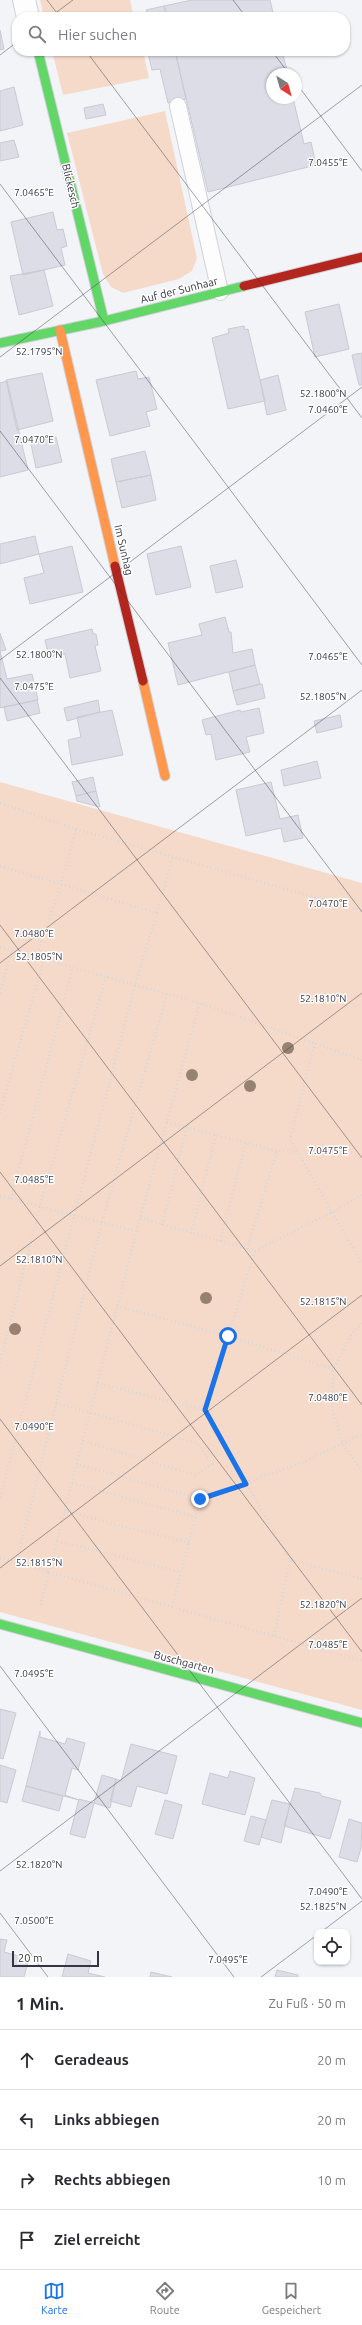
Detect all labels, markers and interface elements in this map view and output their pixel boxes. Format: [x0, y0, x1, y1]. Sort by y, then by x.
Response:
search box [12, 12, 350, 56]
icon: search [26, 23, 48, 45]
text: Hier suchen [58, 26, 137, 43]
north arrow [266, 68, 302, 104]
text: 7.0455°E [308, 157, 348, 168]
street label: Blickesch [60, 163, 82, 209]
text: 7.0465°E [14, 187, 54, 198]
street label: Auf der Sunhaar [139, 274, 220, 305]
text: 52.1795°N [16, 346, 62, 357]
text: 52.1800°N [300, 388, 346, 399]
text: 7.0460°E [308, 404, 348, 415]
text: 7.0470°E [14, 434, 54, 445]
street label: Im Sunhag [112, 524, 136, 576]
text: 52.1800°N [16, 649, 62, 660]
text: 7.0465°E [308, 651, 348, 662]
text: 7.0475°E [14, 681, 54, 692]
text: 52.1805°N [300, 691, 346, 702]
text: 7.0470°E [308, 898, 348, 909]
text: 7.0480°E [14, 928, 54, 939]
text: 52.1805°N [16, 951, 62, 962]
text: 52.1810°N [300, 993, 346, 1004]
text: 7.0475°E [308, 1145, 348, 1156]
text: 7.0485°E [14, 1174, 54, 1185]
text: 52.1810°N [16, 1254, 62, 1265]
text: 52.1815°N [300, 1296, 346, 1307]
route start [219, 1327, 237, 1345]
text: 7.0480°E [308, 1392, 348, 1403]
text: 7.0490°E [14, 1421, 54, 1432]
route end [191, 1490, 209, 1508]
text: 52.1815°N [16, 1557, 62, 1568]
text: 52.1820°N [300, 1599, 346, 1610]
text: 7.0485°E [308, 1639, 348, 1650]
street label: Buschgarten [152, 1648, 216, 1676]
text: 7.0495°E [14, 1668, 54, 1679]
text: 52.1820°N [16, 1859, 62, 1870]
text: 7.0490°E [308, 1886, 348, 1897]
text: 52.1825°N [300, 1901, 346, 1912]
text: 7.0500°E [14, 1915, 54, 1926]
map controls [314, 1929, 350, 1965]
button: locate [314, 1929, 350, 1965]
scale bar [12, 1949, 99, 1968]
text: 20 m [18, 1952, 42, 1964]
text: 7.0495°E [208, 1954, 248, 1965]
text: 1 Min. [16, 1994, 64, 2013]
text: Zu Fuß · 50 m [268, 1996, 346, 2010]
icon: ahead [16, 2049, 38, 2071]
text: Geradeaus [54, 2051, 129, 2068]
text: 20 m [317, 2053, 346, 2067]
icon: left [16, 2109, 38, 2131]
text: Links abbiegen [54, 2111, 159, 2128]
text: 20 m [317, 2113, 346, 2127]
icon: right [16, 2169, 38, 2191]
text: Rechts abbiegen [54, 2171, 171, 2188]
text: 10 m [317, 2173, 346, 2187]
icon: arrive [16, 2229, 38, 2251]
text: Ziel erreicht [54, 2231, 140, 2248]
tab: Karte [41, 2280, 68, 2316]
tab: Route [150, 2280, 180, 2316]
tab: Gespeichert [262, 2280, 321, 2316]

